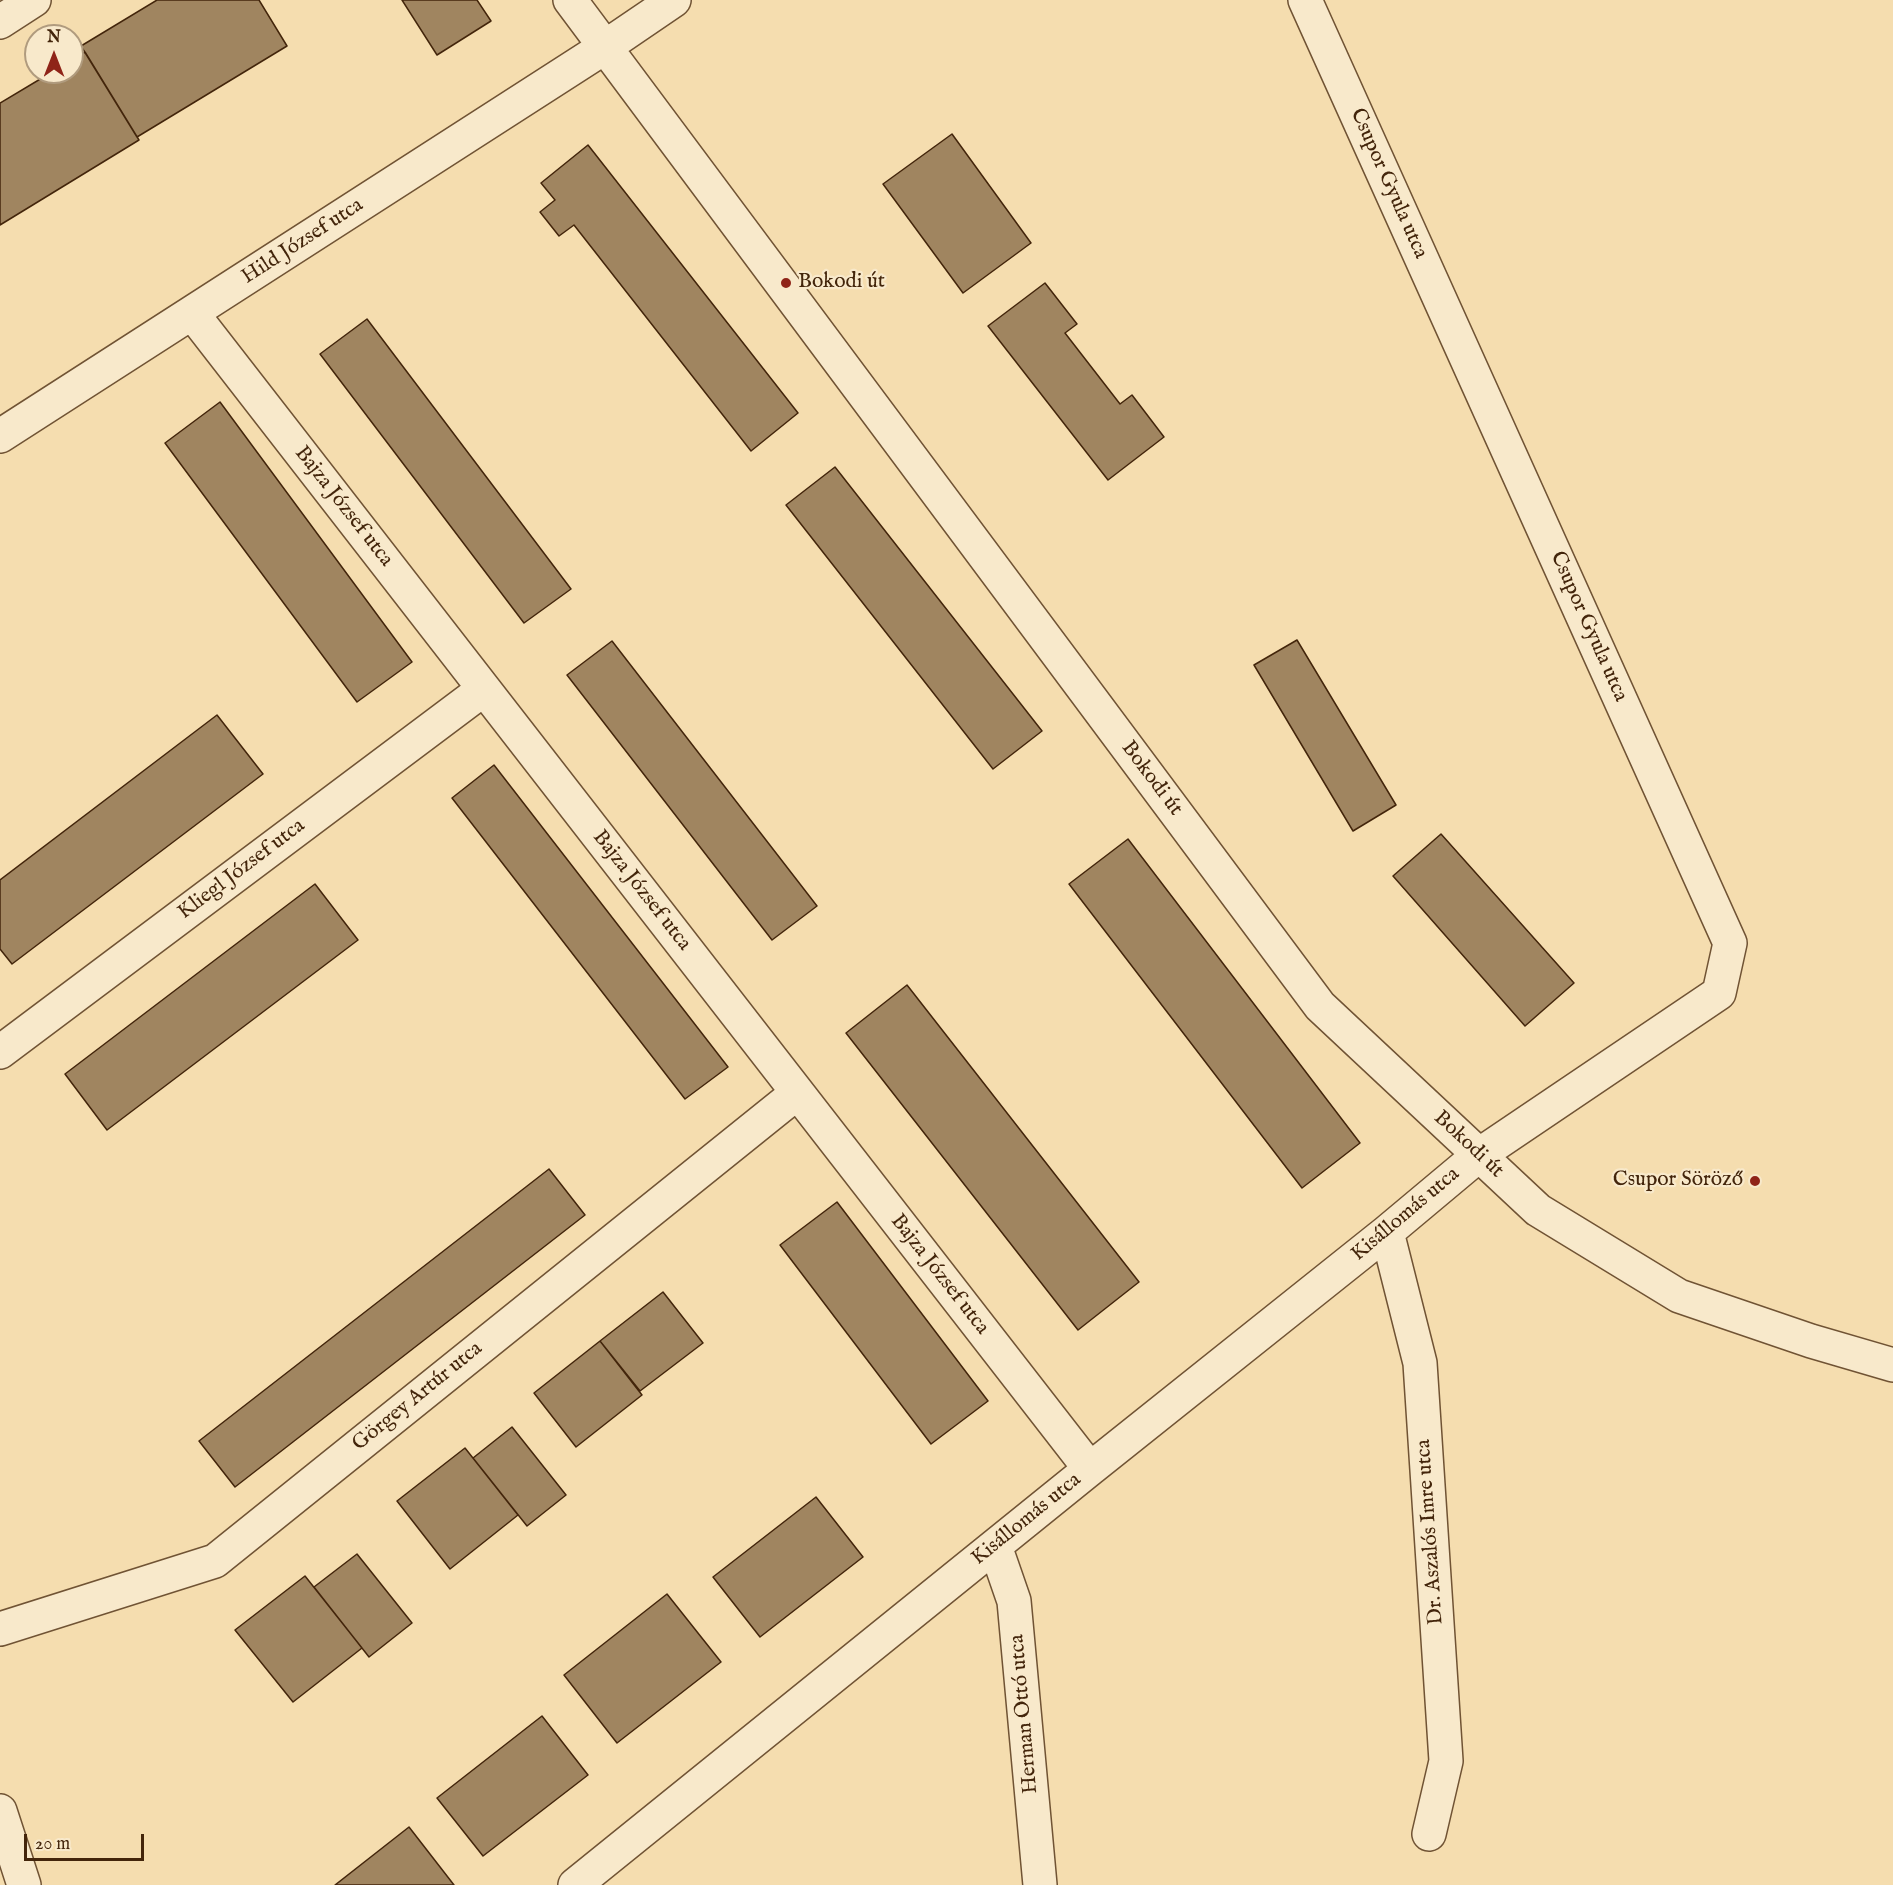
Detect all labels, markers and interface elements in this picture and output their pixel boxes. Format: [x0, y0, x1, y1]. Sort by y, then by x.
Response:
north arrow [24, 24, 84, 84]
text: N [47, 28, 61, 48]
street label: Csupor Gyula utca [1344, 105, 1432, 263]
street label: Hild József utca [238, 193, 368, 291]
place label: Bokodi út [798, 270, 885, 296]
marker: Bokodi út [779, 276, 793, 290]
street label: Bajza József utca [288, 442, 398, 572]
street label: Csupor Gyula utca [1544, 548, 1632, 706]
street label: Bokodi út [1115, 737, 1187, 821]
street label: Kliegl József utca [174, 814, 310, 926]
street label: Bajza József utca [586, 826, 696, 956]
street label: Bokodi út [1428, 1106, 1508, 1184]
street label: Kisállomás utca [1347, 1162, 1465, 1268]
place label: Csupor Söröző [1613, 1168, 1743, 1194]
marker: Csupor Söröző [1748, 1174, 1762, 1188]
street label: Bajza József utca [884, 1210, 994, 1340]
street label: Görgey Artúr utca [348, 1337, 488, 1457]
street label: Dr. Aszalós Imre utca [1412, 1438, 1450, 1626]
street label: Kisállomás utca [967, 1468, 1087, 1572]
street label: Herman Ottó utca [1005, 1633, 1045, 1795]
scale bar [27, 1822, 147, 1860]
text: 20 m [35, 1833, 70, 1856]

